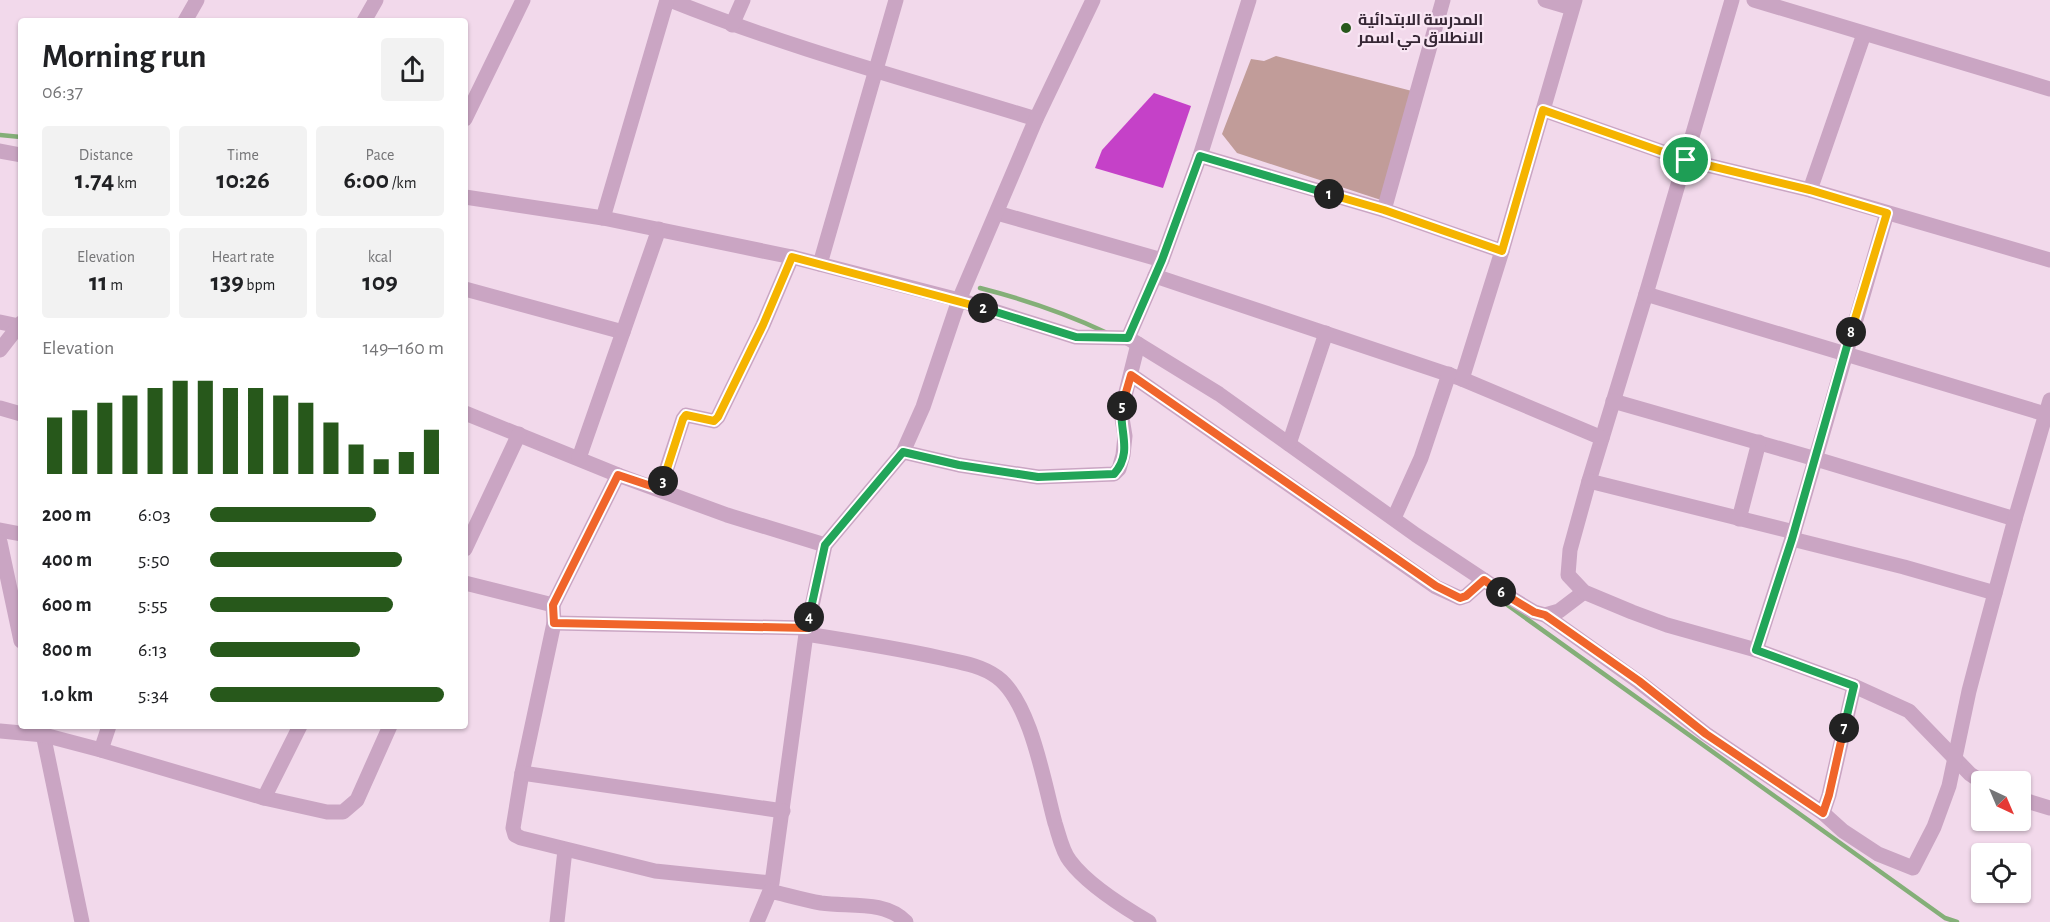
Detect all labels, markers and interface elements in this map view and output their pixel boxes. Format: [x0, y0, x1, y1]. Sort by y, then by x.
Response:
place label: المدرسة الابتدائية الانطلاق حي اسمر [1357, 12, 1484, 50]
marker: المدرسة الابتدائية الانطلاق حي اسمر [1339, 21, 1353, 35]
button: share [381, 38, 444, 101]
text: Morning run [42, 41, 206, 74]
text: 06:37 [42, 82, 83, 102]
pin [1660, 134, 1711, 185]
icon: arrive [1669, 143, 1702, 176]
text: Distance [79, 147, 133, 163]
text: Time [227, 147, 259, 163]
text: Pace [366, 147, 394, 163]
text: 1.74 [75, 167, 114, 193]
text: 10:26 [216, 167, 270, 193]
text: 6:00 [344, 167, 389, 193]
text: km [114, 175, 137, 191]
text: /km [389, 175, 416, 191]
pin: 1 [1314, 179, 1344, 209]
text: 1 [1326, 186, 1332, 202]
text: Elevation [77, 249, 135, 265]
text: Heart rate [212, 249, 274, 265]
text: kcal [368, 249, 392, 265]
text: 11 [89, 269, 108, 295]
text: 139 [211, 269, 244, 295]
text: 109 [362, 269, 398, 295]
text: m [108, 277, 123, 293]
text: bpm [244, 277, 275, 293]
pin: 2 [968, 293, 998, 323]
text: 2 [979, 300, 987, 316]
pin: 8 [1836, 317, 1866, 347]
text: 8 [1847, 324, 1855, 340]
text: Elevation [42, 338, 114, 358]
text: 149–160 m [362, 338, 444, 358]
pin: 5 [1107, 391, 1137, 421]
text: 5 [1119, 398, 1125, 414]
pin: 3 [648, 466, 678, 496]
text: 3 [660, 473, 666, 489]
text: 200 m [42, 505, 91, 525]
text: 6:03 [138, 505, 171, 525]
text: 400 m [42, 550, 92, 570]
text: 5:50 [138, 550, 170, 570]
pin: 6 [1486, 577, 1516, 607]
text: 6 [1497, 584, 1505, 600]
text: 600 m [42, 595, 92, 615]
text: 5:55 [138, 595, 168, 615]
pin: 4 [794, 602, 824, 632]
text: 4 [805, 609, 813, 625]
text: 800 m [42, 640, 92, 660]
text: 6:13 [138, 640, 167, 660]
text: 1.0 km [42, 685, 93, 705]
text: 5:34 [138, 685, 169, 705]
pin: 7 [1829, 713, 1859, 743]
text: 7 [1841, 720, 1847, 736]
north arrow [1971, 771, 2031, 831]
map controls [1971, 771, 2031, 903]
button: locate [1971, 843, 2031, 903]

